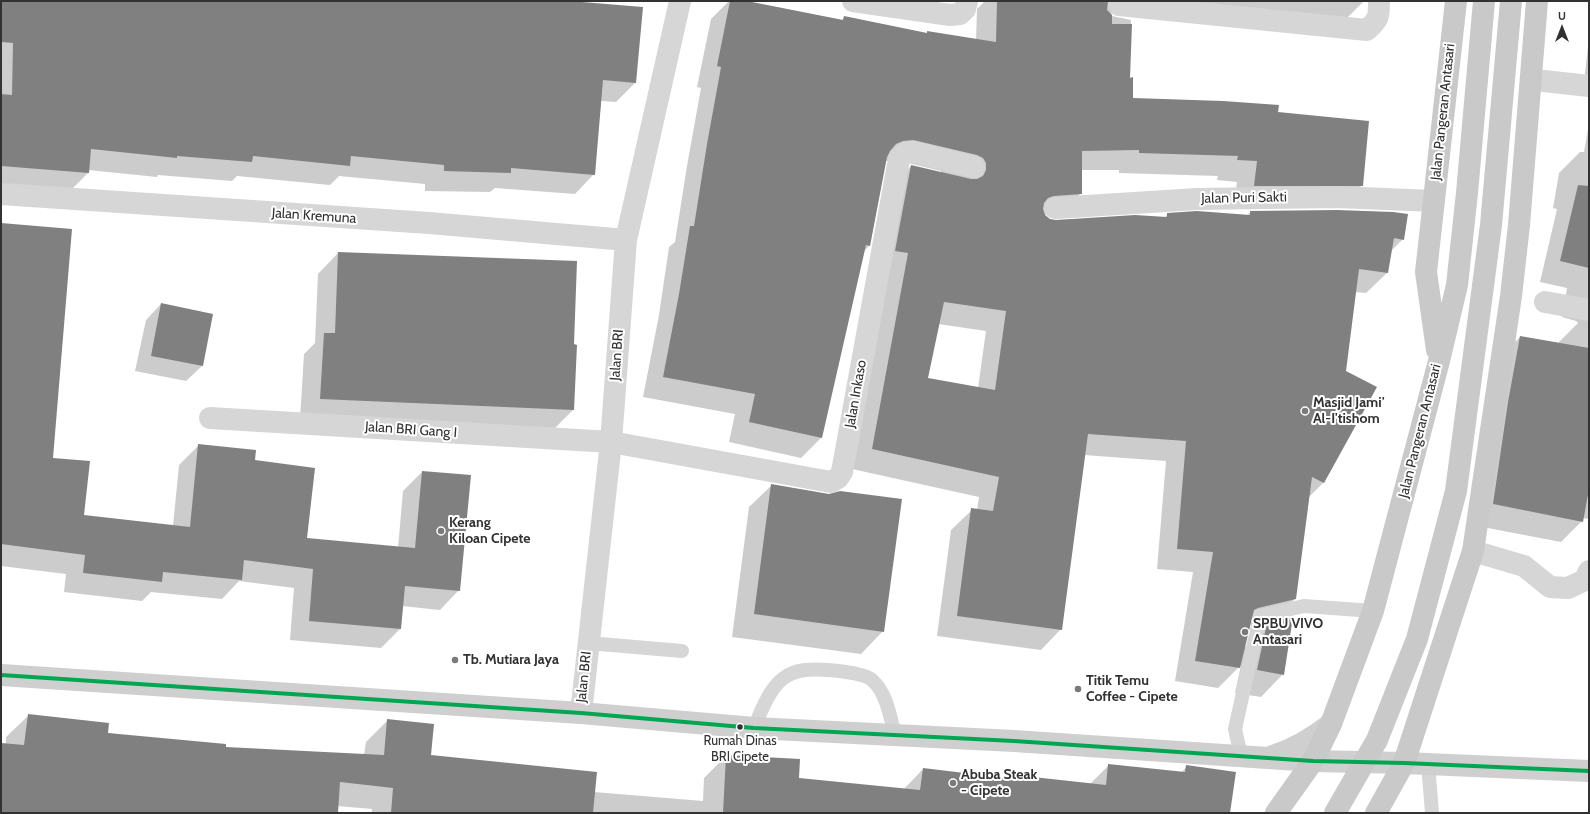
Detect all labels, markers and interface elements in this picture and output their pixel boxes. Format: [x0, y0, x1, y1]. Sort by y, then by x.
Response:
north arrow [1542, 8, 1582, 48]
text: U [1558, 9, 1566, 23]
street label: Jalan Pangeran Antasari [1427, 43, 1459, 181]
street label: Jalan Puri Sakti [1201, 189, 1287, 207]
street label: Jalan Kremuna [271, 205, 357, 227]
street label: Jalan BRI [607, 329, 627, 381]
street label: Jalan Inkaso [842, 359, 870, 429]
street label: Jalan Pangeran Antasari [1395, 362, 1445, 500]
place label: Masjid Jami' Al-I'tishom [1313, 395, 1384, 428]
marker: Masjid Jami' Al-I'tishom [1300, 406, 1310, 416]
street label: Jalan BRI Gang I [364, 418, 458, 442]
place label: Kerang Kiloan Cipete [449, 515, 530, 548]
marker: Kerang Kiloan Cipete [436, 526, 446, 536]
place label: SPBU VIVO Antasari [1253, 616, 1323, 648]
marker: SPBU VIVO Antasari [1240, 627, 1250, 637]
street label: Jalan BRI [573, 651, 595, 703]
place label: Tb. Mutiara Jaya [463, 652, 559, 668]
marker: Tb. Mutiara Jaya [450, 655, 460, 665]
place label: Titik Temu Coffee - Cipete [1086, 673, 1178, 706]
marker: Titik Temu Coffee - Cipete [1073, 684, 1083, 694]
marker: Rumah Dinas BRI Cipete [735, 722, 745, 732]
place label: Rumah Dinas BRI Cipete [703, 733, 777, 764]
place label: Abuba Steak - Cipete [961, 767, 1037, 800]
marker: Abuba Steak - Cipete [948, 778, 958, 788]

